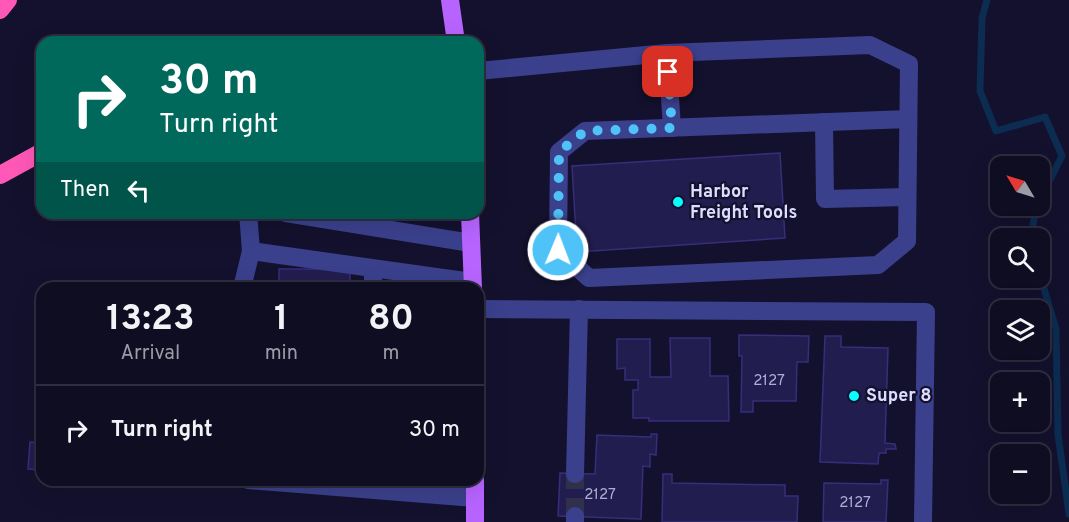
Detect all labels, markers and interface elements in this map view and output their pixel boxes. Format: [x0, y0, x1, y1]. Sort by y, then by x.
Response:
pin [642, 46, 693, 97]
icon: arrive [651, 55, 684, 88]
text: 30 m [159, 56, 258, 109]
icon: right [60, 60, 138, 138]
text: Turn right [159, 108, 278, 142]
north arrow [990, 156, 1050, 216]
map controls [990, 156, 1050, 504]
icon: left [122, 174, 155, 207]
text: Then [60, 177, 110, 204]
place label: Harbor Freight Tools [690, 181, 797, 225]
marker: Harbor Freight Tools [671, 195, 685, 209]
position arrow [526, 218, 590, 282]
button: search [990, 228, 1050, 288]
text: 13:23 [106, 297, 194, 343]
text: 1 [274, 297, 288, 343]
text: 80 [368, 297, 414, 343]
button: layers [990, 300, 1050, 360]
text: Arrival [121, 341, 180, 367]
text: min [265, 341, 298, 367]
text: m [382, 341, 399, 367]
house number: 2127 [753, 372, 785, 391]
button: + [990, 372, 1050, 432]
place label: Super 8 [866, 385, 932, 408]
marker: Super 8 [847, 389, 861, 403]
icon: right [60, 414, 93, 447]
text: Turn right [111, 417, 213, 444]
text: 30 m [409, 417, 460, 444]
button: − [990, 444, 1050, 504]
house number: 2127 [584, 486, 616, 505]
house number: 2127 [839, 494, 871, 513]

